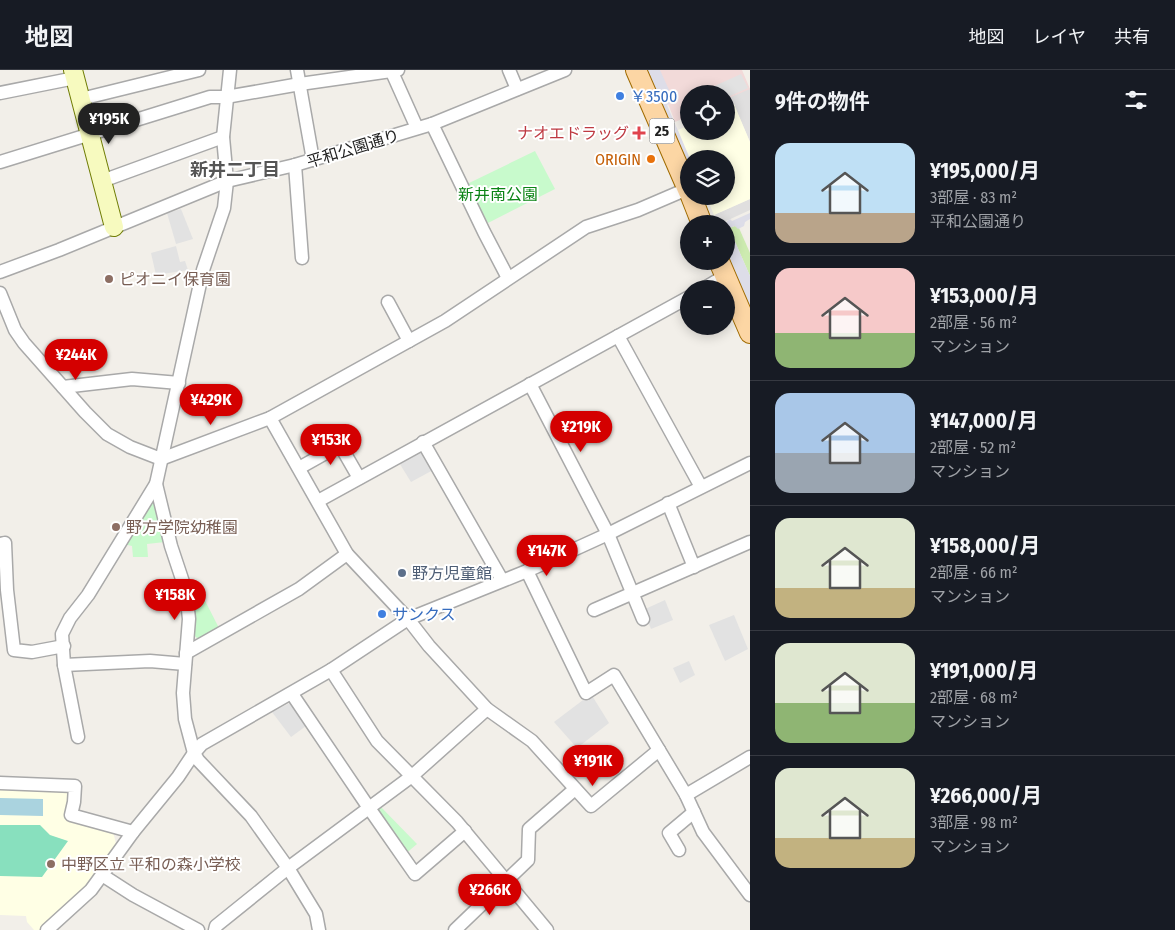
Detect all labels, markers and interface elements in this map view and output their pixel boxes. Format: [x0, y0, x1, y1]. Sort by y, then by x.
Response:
text: 地図 [25, 23, 73, 51]
text: 地図 [969, 26, 1005, 48]
text: レイヤ [1033, 26, 1086, 48]
text: 共有 [1114, 26, 1150, 48]
map controls [680, 85, 735, 335]
button: locate [680, 85, 735, 140]
icon: filters [1122, 86, 1150, 114]
place label: ￥3500 [630, 87, 677, 106]
text: 9件の物件 [775, 89, 870, 115]
marker: ￥3500 [614, 90, 626, 102]
pin: ¥195K [74, 102, 144, 145]
text: ¥195K [89, 109, 129, 128]
road number: 25 [650, 118, 674, 144]
place label: ナオエドラッグ [517, 124, 629, 143]
street label: 平和公園通り [304, 125, 402, 172]
marker: ナオエドラッグ [633, 127, 645, 139]
place label: ORIGIN [595, 150, 641, 169]
button: layers [680, 150, 735, 205]
marker: ORIGIN [645, 153, 657, 165]
text: ¥195,000/月 [930, 158, 1040, 184]
district label: 新井二丁目 [190, 159, 280, 181]
icon: home [815, 163, 875, 223]
park label: 新井南公園 [458, 185, 538, 204]
text: 3部屋 · 83 m² [930, 188, 1017, 207]
text: 平和公園通り [930, 212, 1026, 231]
button: + [680, 215, 735, 270]
place label: ピオニイ保育園 [119, 270, 231, 289]
marker: ピオニイ保育園 [103, 273, 115, 285]
button: − [680, 280, 735, 335]
text: ¥153,000/月 [930, 283, 1039, 309]
icon: home [815, 288, 875, 348]
text: 2部屋 · 56 m² [930, 313, 1017, 332]
text: マンション [930, 337, 1010, 356]
pin: ¥244K [41, 338, 111, 381]
text: ¥244K [56, 345, 96, 364]
pin: ¥429K [176, 384, 246, 426]
text: ¥429K [191, 390, 231, 409]
text: ¥147,000/月 [930, 408, 1038, 434]
pin: ¥219K [546, 410, 616, 453]
icon: home [815, 413, 875, 473]
text: ¥219K [561, 417, 601, 436]
pin: ¥153K [296, 424, 366, 466]
text: ¥153K [311, 430, 351, 449]
text: 2部屋 · 52 m² [930, 438, 1016, 457]
text: マンション [930, 462, 1010, 481]
place label: 野方学院幼稚園 [126, 518, 238, 537]
marker: 野方学院幼稚園 [110, 521, 122, 533]
text: ¥158,000/月 [930, 533, 1040, 559]
pin: ¥147K [512, 534, 582, 577]
icon: home [815, 538, 875, 598]
text: ¥147K [528, 541, 566, 560]
text: 2部屋 · 66 m² [930, 563, 1018, 582]
place label: 野方児童館 [412, 564, 492, 583]
marker: 野方児童館 [396, 567, 408, 579]
pin: ¥158K [140, 578, 210, 621]
text: ¥158K [155, 585, 195, 604]
text: マンション [930, 587, 1010, 606]
place label: サンクス [392, 605, 456, 624]
marker: サンクス [376, 608, 388, 620]
text: ¥191,000/月 [930, 658, 1038, 684]
icon: home [815, 663, 875, 723]
text: 2部屋 · 68 m² [930, 688, 1018, 707]
text: マンション [930, 712, 1010, 731]
pin: ¥191K [558, 744, 628, 787]
text: ¥191K [574, 751, 612, 770]
text: ¥266,000/月 [930, 783, 1042, 809]
icon: home [815, 788, 875, 848]
text: 3部屋 · 98 m² [930, 813, 1018, 832]
text: マンション [930, 837, 1010, 856]
place label: 中野区立 平和の森小学校 [61, 855, 241, 874]
marker: 中野区立 平和の森小学校 [45, 858, 57, 870]
pin: ¥266K [455, 874, 525, 916]
text: ¥266K [469, 880, 511, 899]

